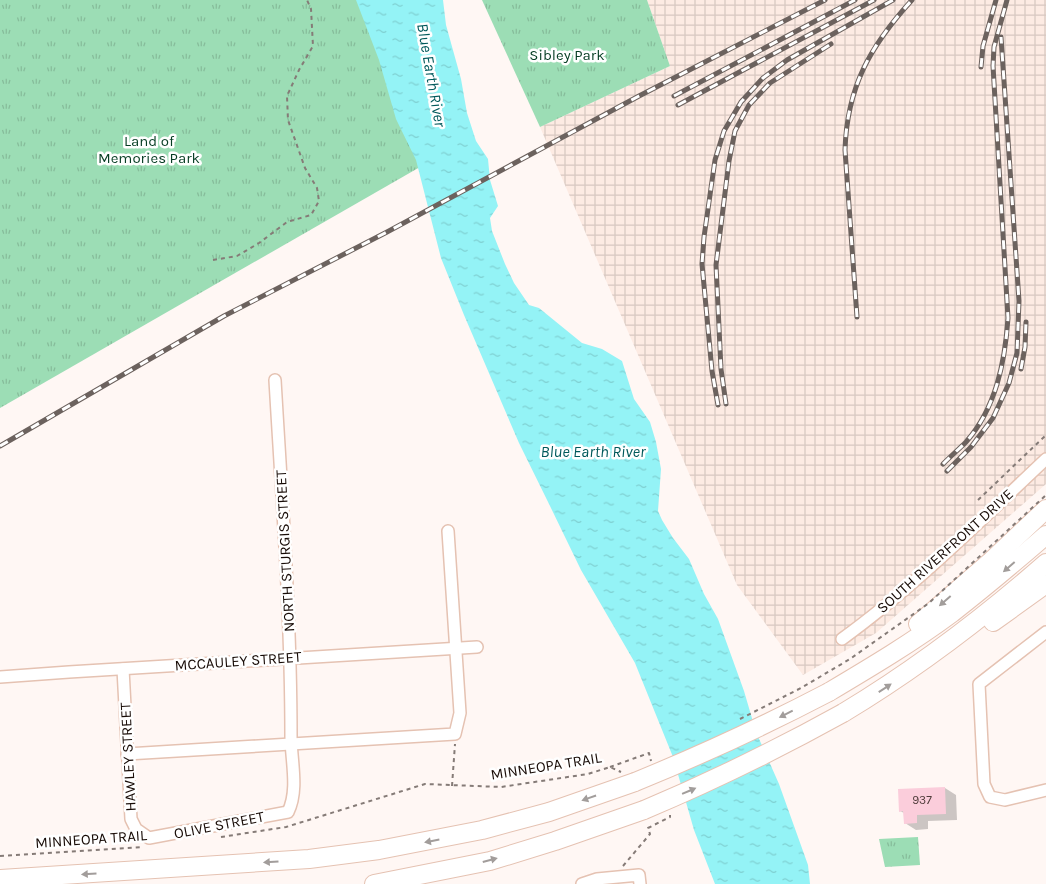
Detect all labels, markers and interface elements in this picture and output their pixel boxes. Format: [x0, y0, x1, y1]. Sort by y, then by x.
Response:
water label: Blue Earth River [413, 22, 450, 129]
park label: Sibley Park [529, 46, 605, 64]
park label: Land of Memories Park [98, 132, 200, 167]
water label: Blue Earth River [540, 442, 646, 461]
street label: NORTH STURGIS STREET [272, 469, 298, 633]
street label: SOUTH RIVERFRONT DRIVE [873, 485, 1017, 617]
one-way arrow [1003, 561, 1015, 572]
one-way arrow [940, 595, 952, 607]
street label: MCCAULEY STREET [174, 648, 302, 674]
one-way arrow [878, 683, 892, 692]
street label: HAWLEY STREET [116, 702, 140, 812]
one-way arrow [779, 710, 793, 718]
street label: MINNEOPA TRAIL [489, 748, 603, 784]
one-way arrow [682, 787, 697, 795]
house number: 937 [912, 793, 932, 807]
one-way arrow [581, 795, 596, 802]
street label: OLIVE STREET [172, 807, 266, 843]
street label: MINNEOPA TRAIL [35, 826, 147, 852]
one-way arrow [424, 837, 440, 845]
one-way arrow [483, 856, 498, 864]
one-way arrow [263, 858, 279, 866]
one-way arrow [81, 871, 97, 879]

